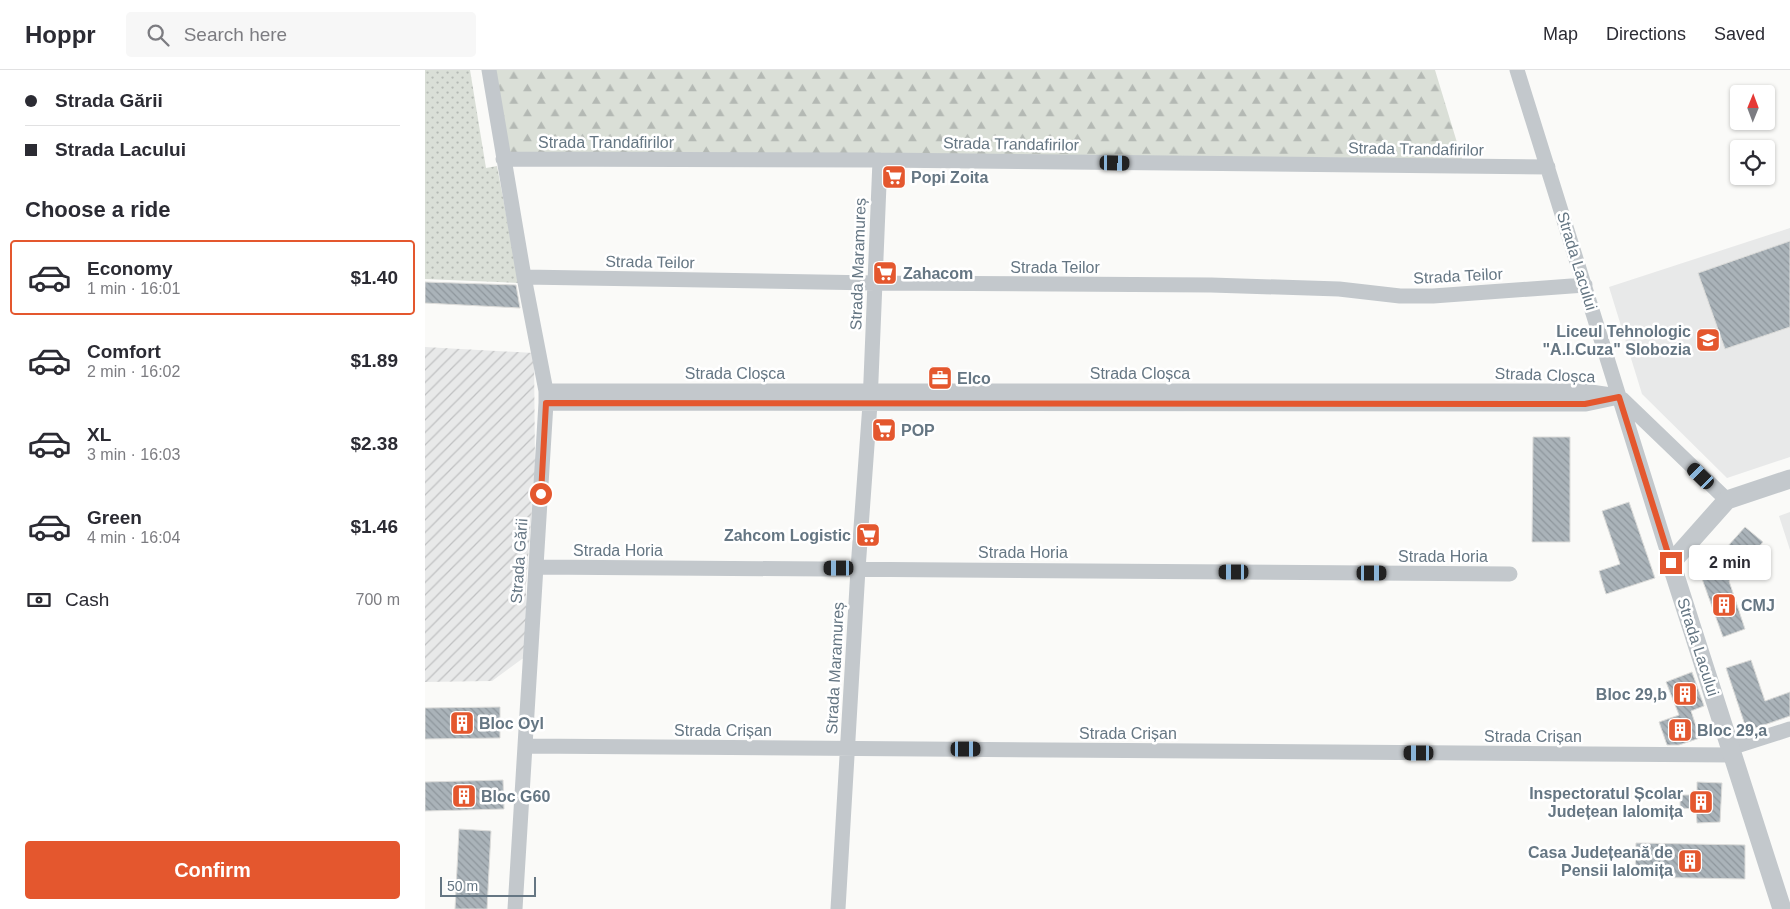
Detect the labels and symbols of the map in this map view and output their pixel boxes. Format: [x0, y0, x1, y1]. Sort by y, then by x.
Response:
north arrow [1730, 85, 1775, 130]
street label: Strada Trandafirilor [538, 134, 675, 151]
street label: Strada Trandafirilor [943, 134, 1080, 154]
street label: Strada Trandafirilor [1348, 139, 1485, 159]
car [1099, 155, 1130, 171]
supermarket icon: Popi Zoita [881, 164, 907, 190]
place label: Popi Zoita [911, 169, 988, 186]
street label: Strada Maramureș [847, 197, 869, 331]
street label: Strada Lacului [1554, 210, 1600, 312]
street label: Strada Teilor [605, 253, 696, 271]
street label: Strada Teilor [1010, 259, 1100, 276]
supermarket icon: Zahacom [872, 260, 898, 286]
place label: Zahacom [903, 265, 973, 282]
street label: Strada Teilor [1413, 265, 1504, 287]
place label: Liceul Tehnologic "A.I.Cuza" Slobozia [1542, 323, 1691, 358]
school or university icon: Liceul Tehnologic "A.I.Cuza" Slobozia [1695, 327, 1721, 353]
street label: Strada Cloșca [685, 365, 785, 382]
office icon: Elco [927, 365, 953, 391]
street label: Strada Cloșca [1090, 365, 1190, 382]
street label: Strada Cloșca [1494, 365, 1596, 385]
place label: Elco [957, 370, 991, 387]
supermarket icon: POP [871, 417, 897, 443]
place label: POP [901, 422, 935, 439]
car [1685, 460, 1717, 492]
route start [530, 483, 552, 505]
street label: Strada Gării [508, 518, 530, 604]
supermarket icon: Zahcom Logistic [855, 522, 881, 548]
place label: Zahcom Logistic [724, 527, 851, 544]
street label: Strada Horia [573, 542, 663, 559]
street label: Strada Horia [978, 544, 1068, 561]
callout: 2 min [1689, 546, 1771, 580]
street label: Strada Horia [1398, 548, 1488, 565]
route end [1660, 552, 1682, 574]
car [824, 561, 854, 576]
car [1219, 565, 1249, 580]
car [1357, 566, 1387, 581]
building icon: CMJ [1711, 592, 1737, 618]
street label: Strada Lacului [1674, 596, 1722, 698]
place label: CMJ [1741, 597, 1775, 614]
street label: Strada Maramureș [823, 601, 847, 735]
building icon: Bloc 29,b [1672, 681, 1698, 707]
place label: Bloc 29,b [1596, 686, 1667, 703]
building icon: Bloc Oyl [449, 710, 475, 736]
place label: Bloc Oyl [479, 715, 544, 732]
building icon: Bloc 29,a [1667, 717, 1693, 743]
street label: Strada Crișan [674, 722, 772, 739]
place label: Bloc 29,a [1697, 722, 1767, 739]
street label: Strada Crișan [1079, 725, 1177, 742]
street label: Strada Crișan [1484, 728, 1582, 745]
car [951, 742, 981, 757]
car [1404, 746, 1434, 761]
building icon: Bloc G60 [451, 783, 477, 809]
place label: Inspectoratul Școlar Județean Ialomița [1529, 785, 1683, 820]
place label: Bloc G60 [481, 788, 550, 805]
building icon: Inspectoratul Școlar Județean Ialomița [1688, 789, 1714, 815]
place label: Casa Județeană de Pensii Ialomița [1528, 844, 1673, 879]
building icon: Casa Județeană de Pensii Ialomița [1677, 848, 1703, 874]
scale bar [440, 874, 536, 897]

